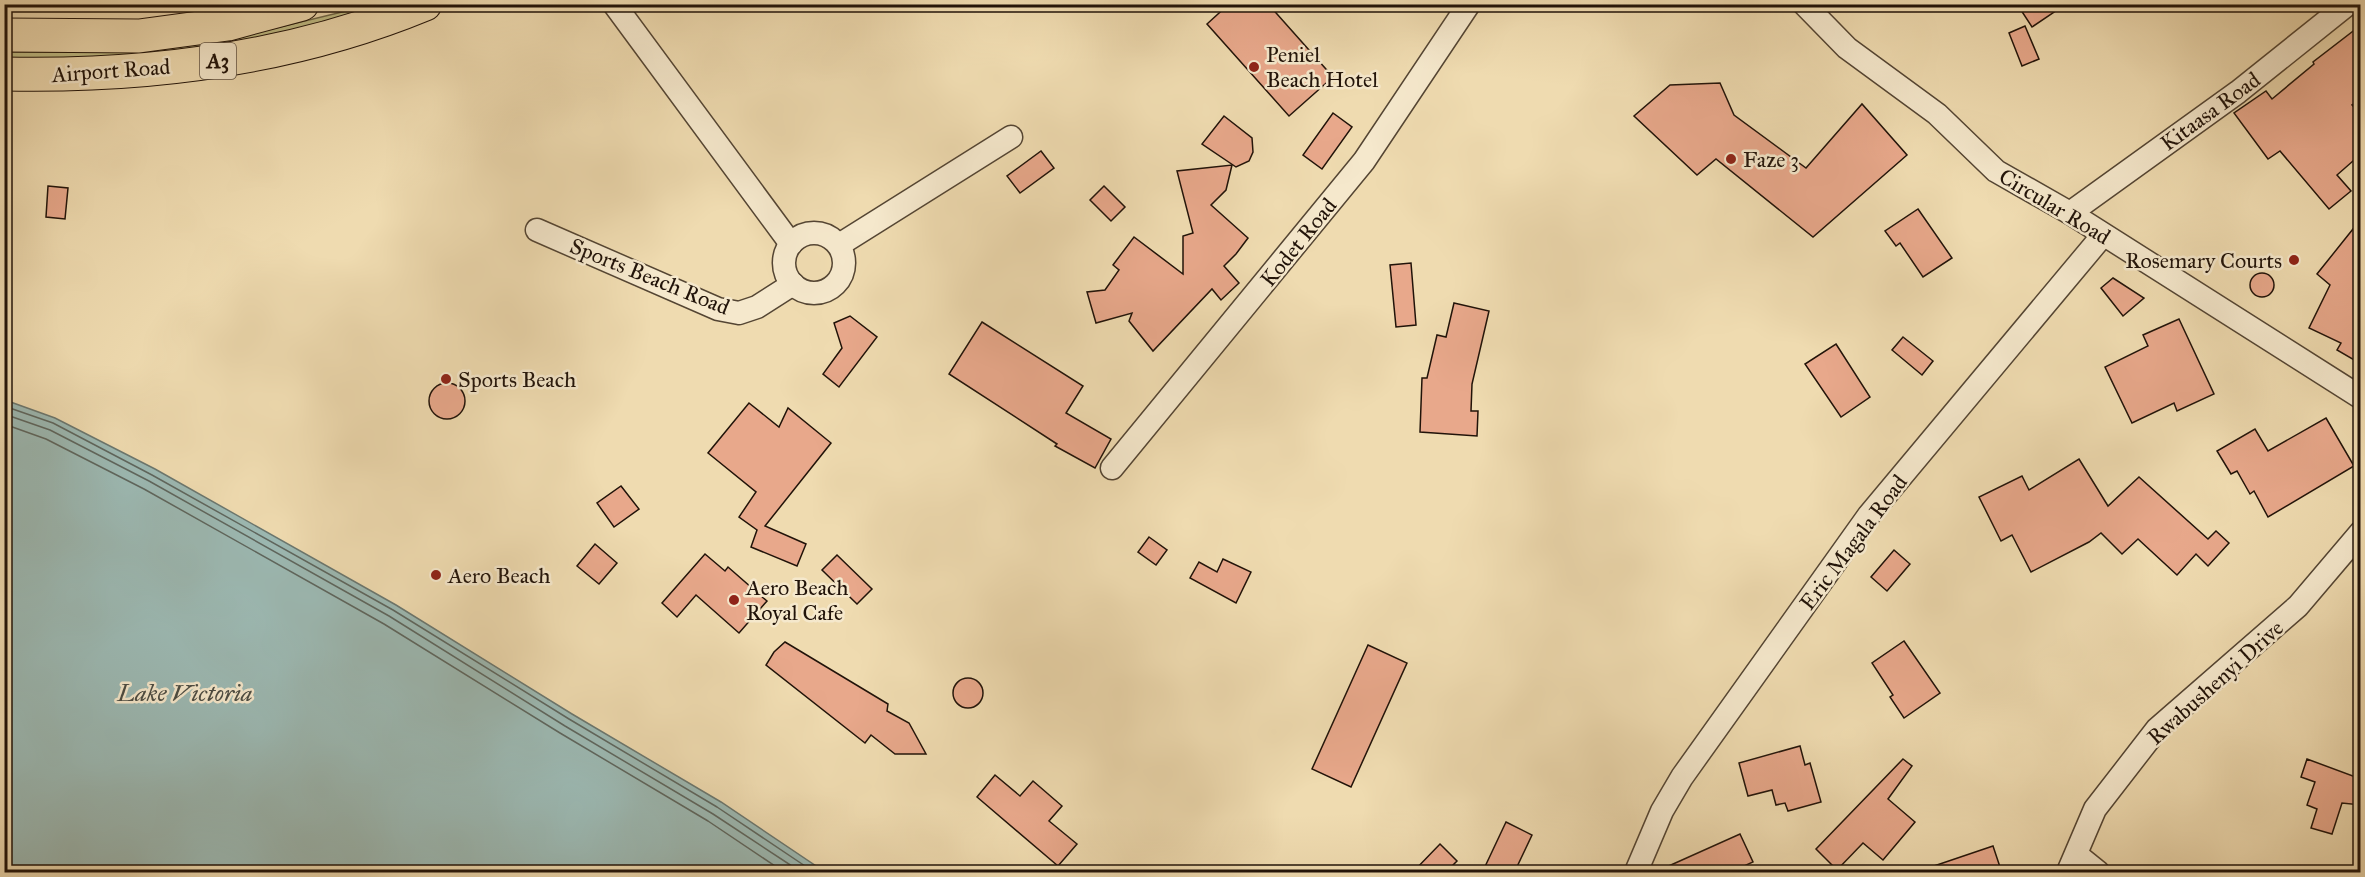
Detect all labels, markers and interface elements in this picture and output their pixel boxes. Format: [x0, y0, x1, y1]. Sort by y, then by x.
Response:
place label: Peniel Beach Hotel [1266, 41, 1378, 93]
road number: A3 [200, 43, 236, 79]
street label: Airport Road [50, 53, 171, 88]
marker: Peniel Beach Hotel [1247, 60, 1261, 74]
street label: Kitaasa Road [2155, 66, 2265, 157]
place label: Faze 3 [1743, 146, 1799, 173]
marker: Faze 3 [1724, 152, 1738, 166]
street label: Circular Road [1994, 163, 2115, 250]
street label: Kodet Road [1254, 193, 1342, 292]
street label: Sports Beach Road [566, 232, 734, 321]
place label: Rosemary Courts [2125, 247, 2282, 274]
marker: Rosemary Courts [2287, 253, 2301, 267]
place label: Sports Beach [458, 366, 576, 393]
marker: Sports Beach [439, 372, 453, 386]
street label: Eric Magala Road [1794, 469, 1913, 615]
place label: Aero Beach [447, 562, 550, 589]
marker: Aero Beach [429, 568, 443, 582]
place label: Aero Beach Royal Cafe [745, 574, 848, 626]
marker: Aero Beach Royal Cafe [727, 593, 741, 607]
street label: Rwabushenyi Drive [2142, 614, 2289, 751]
water label: Lake Victoria [117, 678, 252, 708]

